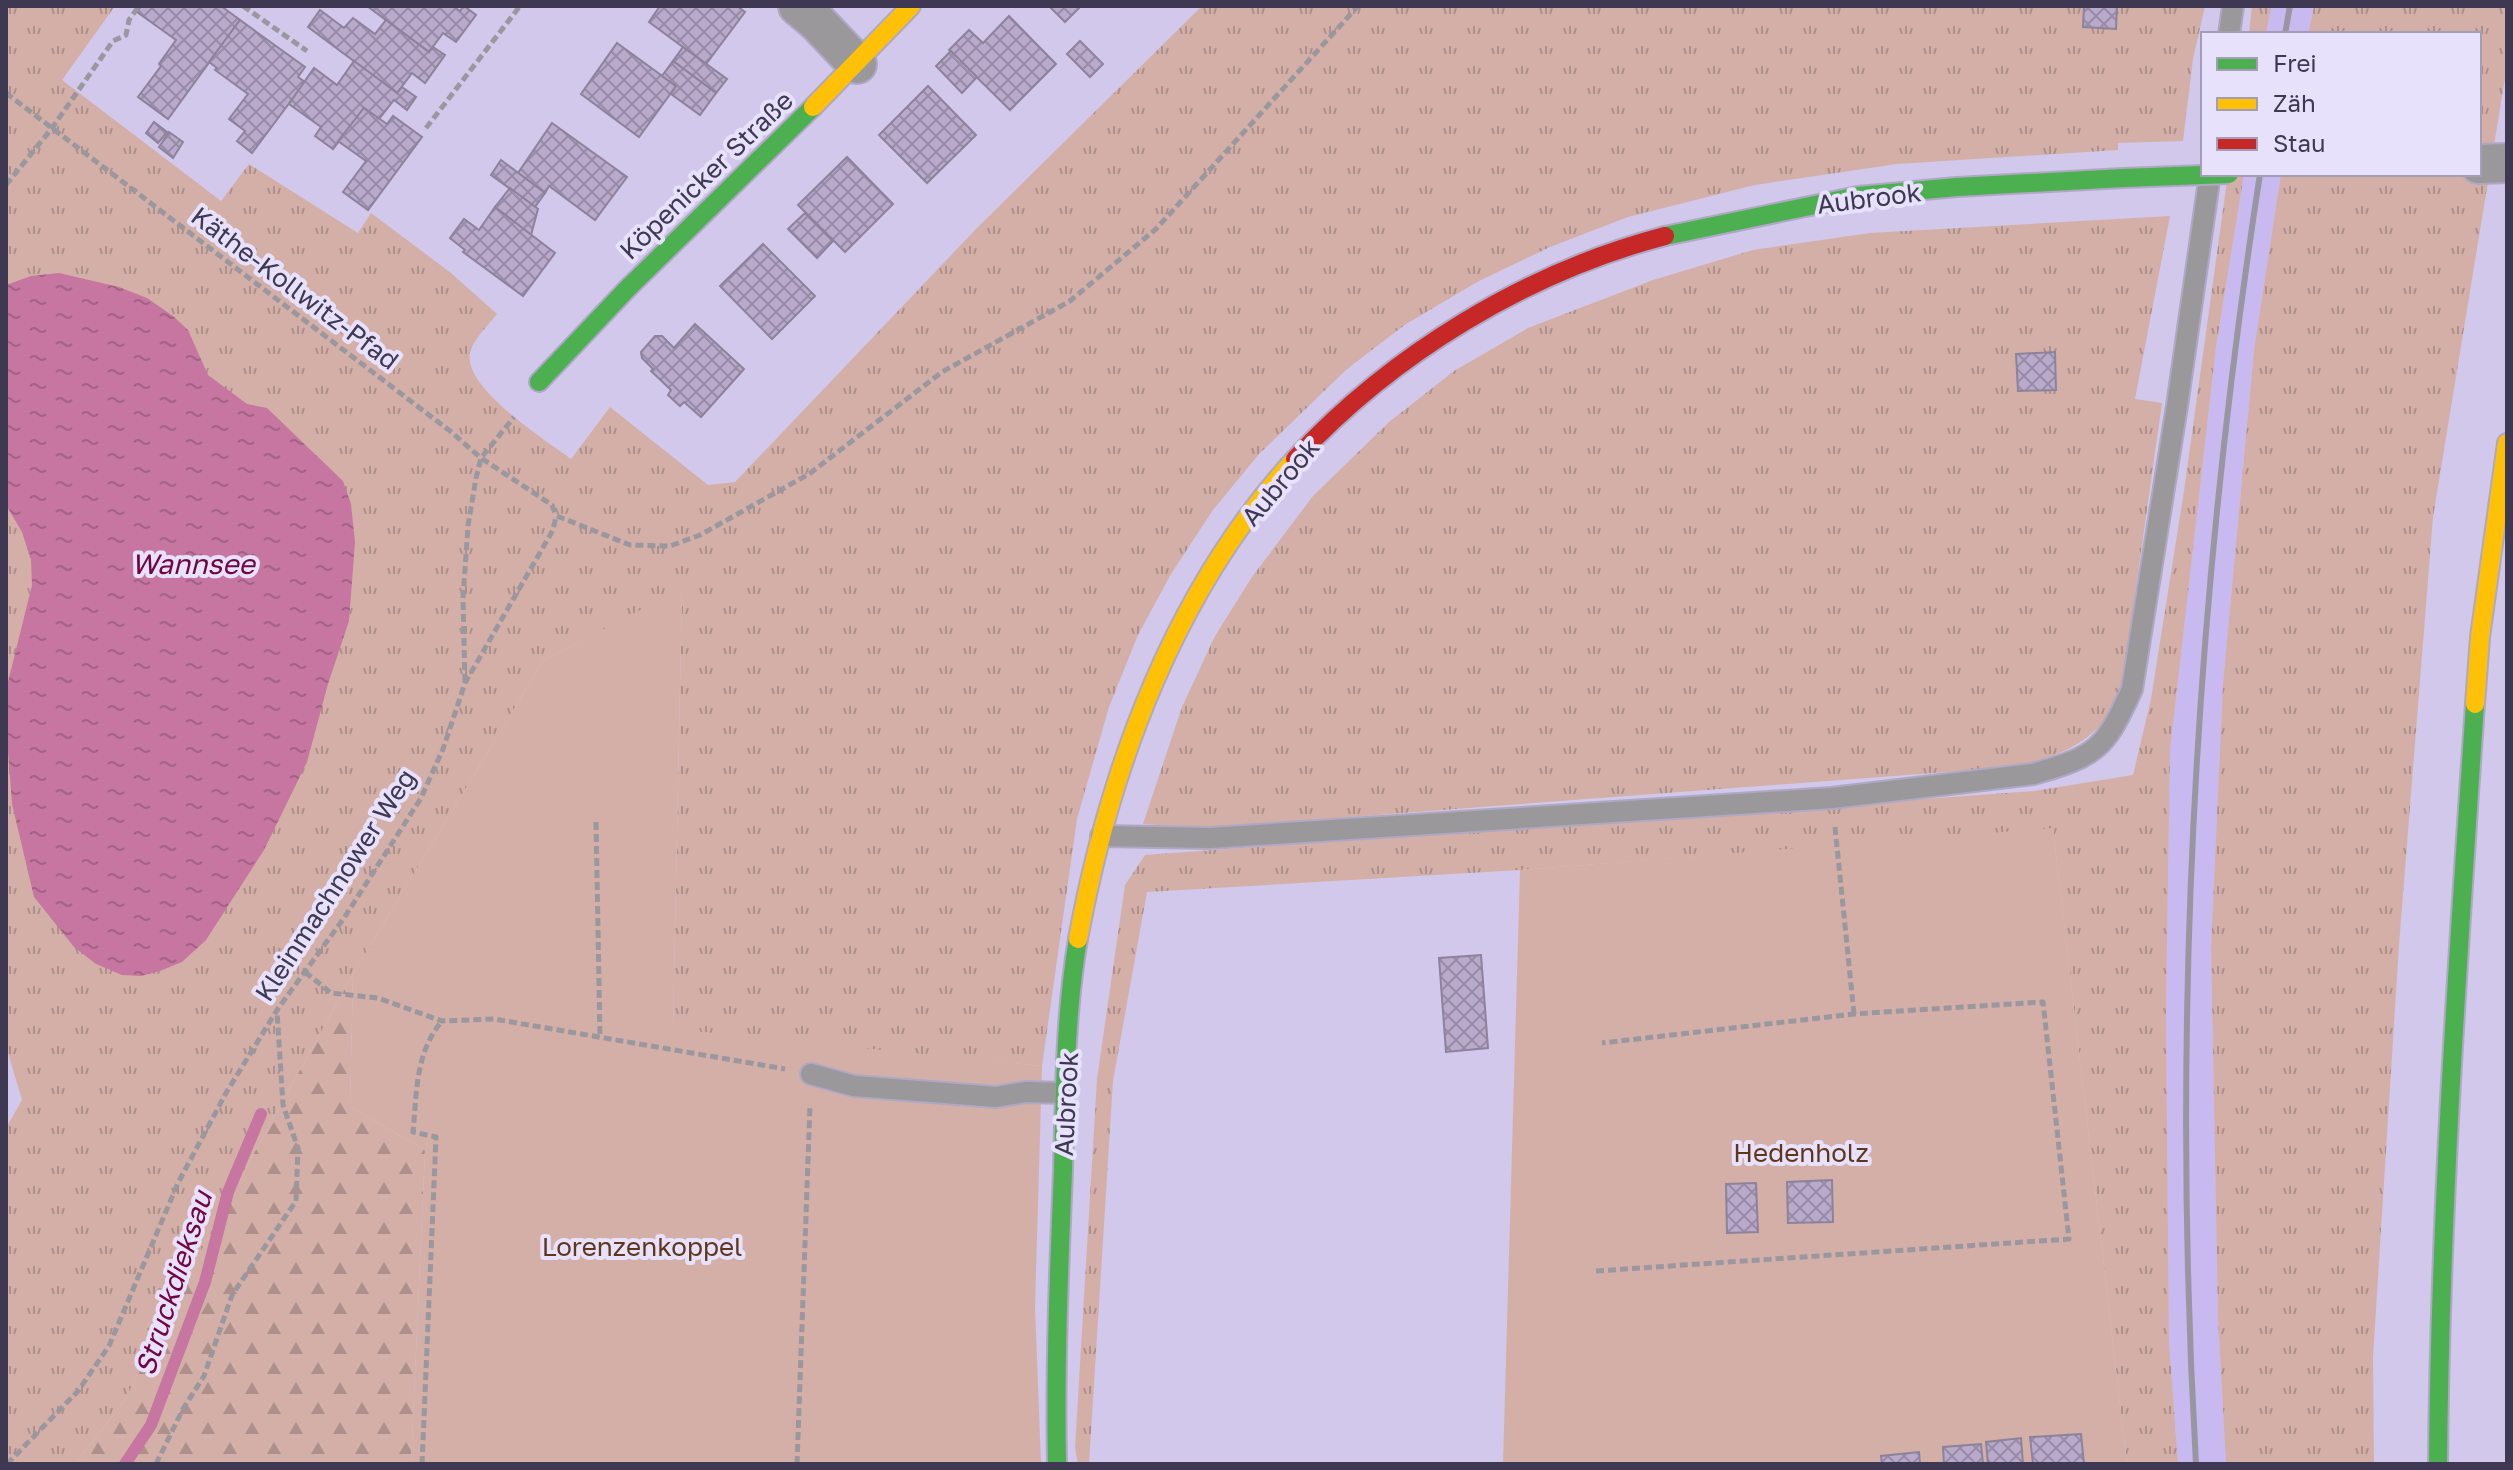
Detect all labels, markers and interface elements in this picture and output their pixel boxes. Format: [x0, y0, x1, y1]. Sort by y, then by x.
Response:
legend [2201, 32, 2481, 176]
text: Frei [2273, 48, 2317, 77]
street label: Köpenicker Straße [613, 85, 799, 265]
text: Zäh [2273, 88, 2316, 117]
text: Stau [2273, 128, 2326, 157]
street label: Aubrook [1815, 176, 1923, 220]
street label: Käthe-Kollwitz-Pfad [185, 200, 405, 376]
street label: Aubrook [1235, 432, 1326, 532]
water label: Wannsee [131, 547, 256, 580]
street label: Kleinmachnower Weg [248, 763, 422, 1007]
street label: Aubrook [1048, 1051, 1084, 1157]
park label: Hedenholz [1733, 1137, 1869, 1168]
water label: Struckdieksau [128, 1185, 219, 1379]
park label: Lorenzenkoppel [542, 1231, 742, 1262]

